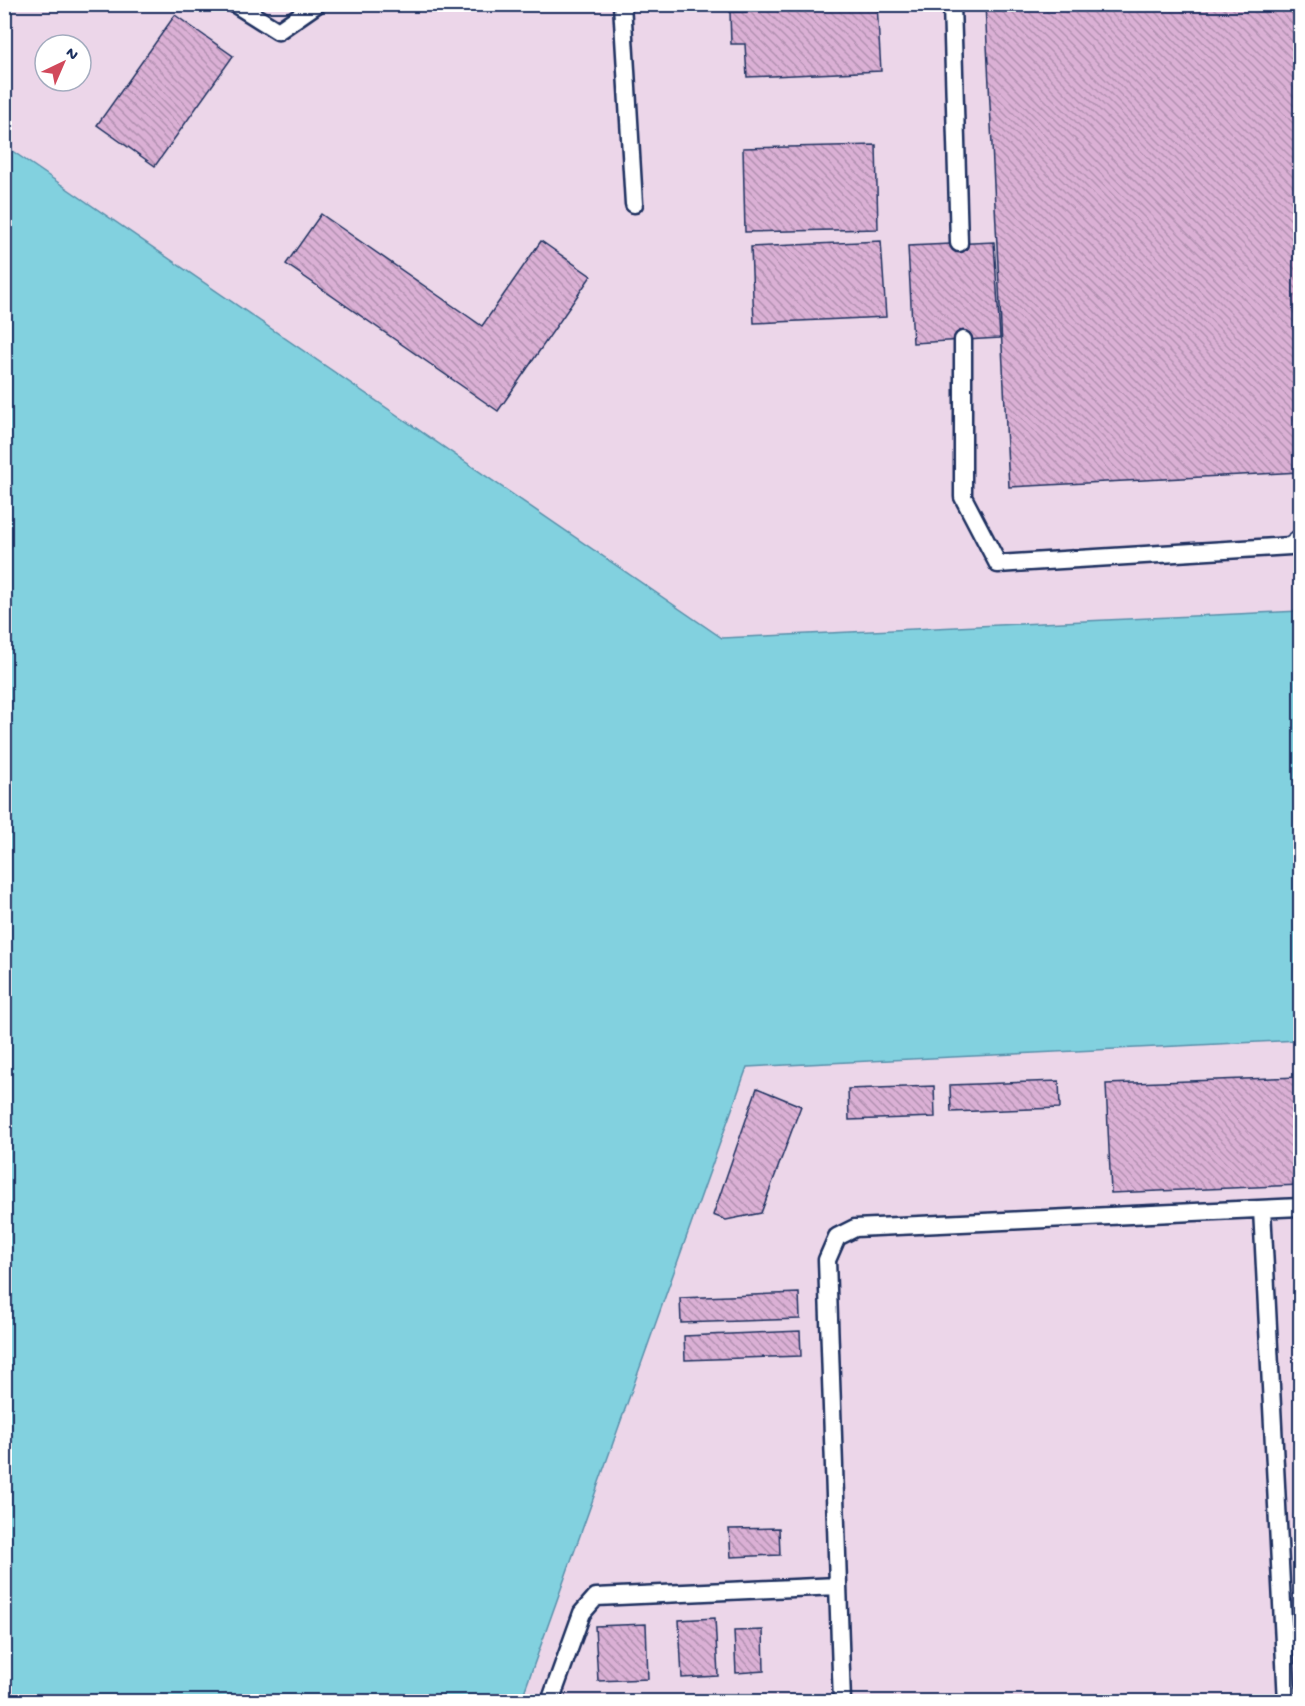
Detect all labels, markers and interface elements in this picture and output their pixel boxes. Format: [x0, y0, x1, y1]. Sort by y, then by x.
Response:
north arrow [33, 33, 93, 93]
text: N [61, 44, 82, 66]

